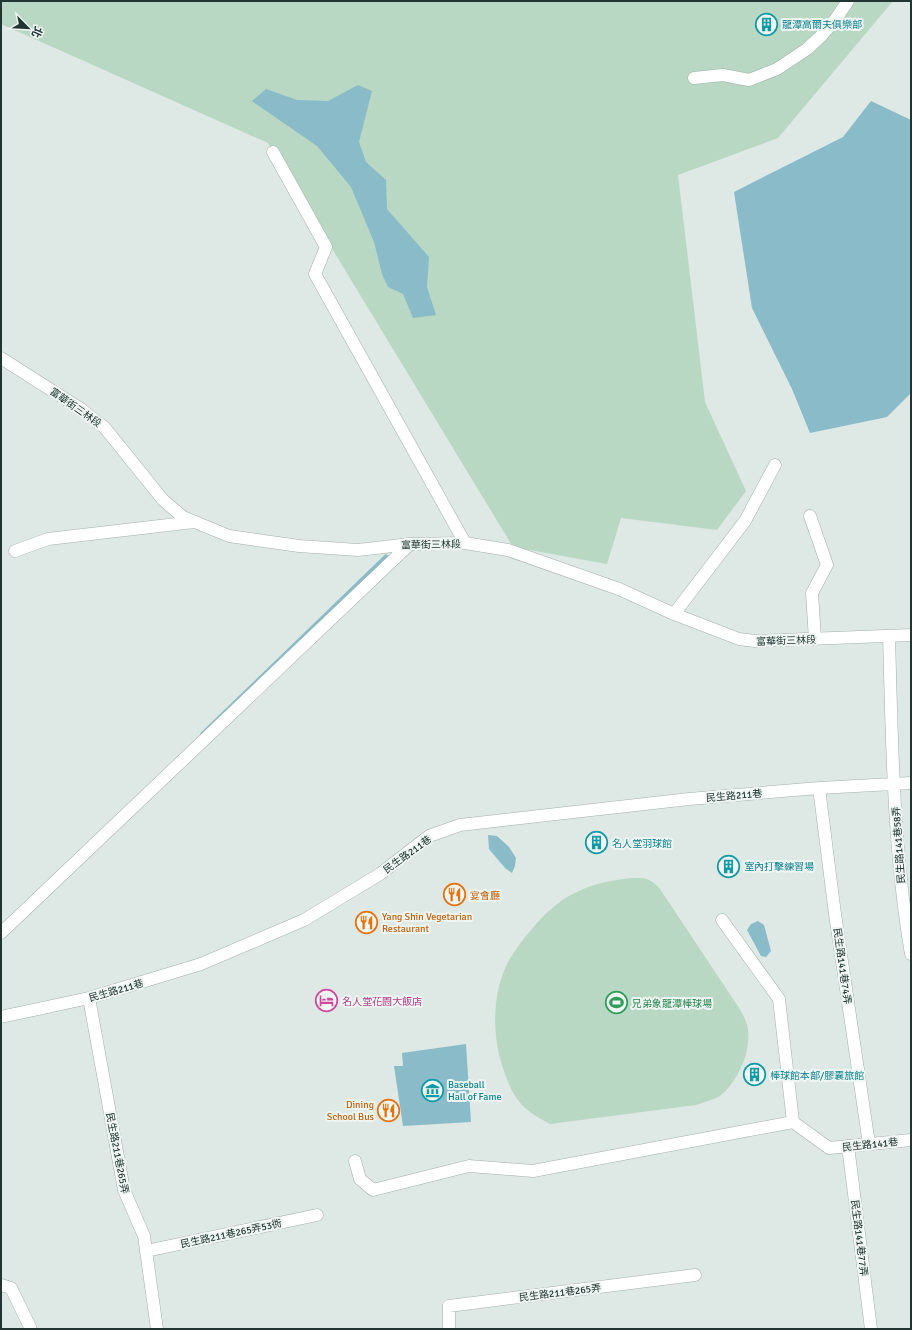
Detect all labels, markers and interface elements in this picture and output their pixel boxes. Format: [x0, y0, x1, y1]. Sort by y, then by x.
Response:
north arrow [8, 8, 48, 48]
building icon: 龍潭高爾夫俱樂部 [753, 11, 779, 37]
place label: 龍潭高爾夫俱樂部 [782, 19, 862, 31]
text: 北 [29, 24, 45, 40]
street label: 富華街三林段 [47, 386, 103, 430]
street label: 富華街三林段 [401, 538, 461, 552]
street label: 富華街三林段 [756, 634, 816, 648]
street label: 民生路211巷 [706, 788, 763, 804]
street label: 民生路141巷58弄 [890, 806, 908, 884]
building icon: 名人堂羽球館 [583, 830, 609, 856]
street label: 民生路211巷 [381, 833, 434, 876]
place label: 名人堂羽球館 [612, 838, 672, 850]
building icon: 室內打擊練習場 [715, 853, 741, 879]
place label: 室內打擊練習場 [744, 861, 814, 873]
restaurant icon: 宴會廳 [441, 882, 467, 908]
place label: 宴會廳 [470, 890, 500, 902]
restaurant icon: Yang Shin Vegetarian Restaurant [353, 909, 379, 935]
place label: Yang Shin Vegetarian Restaurant [382, 911, 472, 935]
street label: 民生路141巷74弄 [831, 927, 853, 1005]
street label: 民生路211巷 [88, 977, 145, 1004]
hotel icon: 名人堂花園大飯店 [314, 988, 340, 1014]
sports icon: 兄弟象龍潭棒球場 [603, 990, 629, 1016]
place label: 名人堂花園大飯店 [342, 996, 422, 1008]
place label: 兄弟象龍潭棒球場 [632, 998, 712, 1010]
building icon: 棒球館本部/膠囊旅館 [742, 1062, 768, 1088]
place label: 棒球館本部/膠囊旅館 [770, 1070, 864, 1082]
museum icon: Baseball Hall of Fame [420, 1077, 446, 1103]
place label: Baseball Hall of Fame [448, 1079, 501, 1103]
restaurant icon: Dining School Bus [376, 1097, 402, 1123]
place label: Dining School Bus [327, 1099, 375, 1123]
street label: 民生路211巷265弄 [103, 1112, 131, 1195]
street label: 民生路141巷 [842, 1136, 899, 1154]
street label: 民生路141巷77弄 [848, 1199, 870, 1277]
street label: 民生路211巷265弄53衖 [179, 1217, 283, 1251]
street label: 民生路211巷265弄 [518, 1282, 602, 1304]

